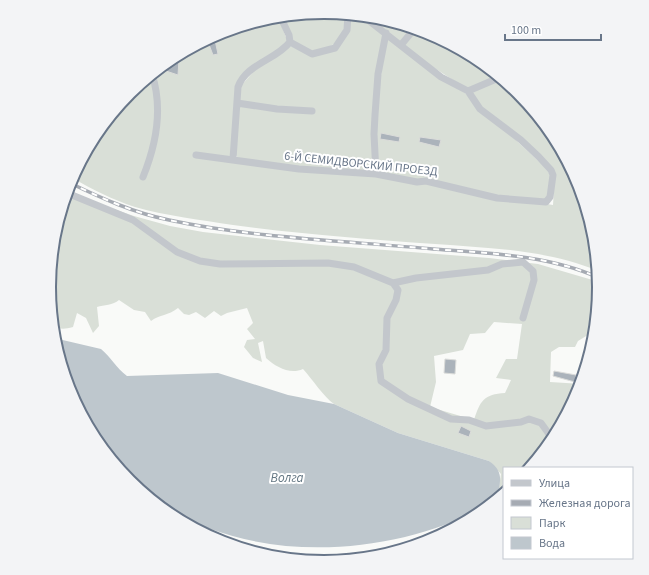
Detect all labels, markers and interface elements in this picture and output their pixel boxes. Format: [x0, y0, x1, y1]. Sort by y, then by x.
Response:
scale bar [505, 16, 601, 42]
text: 100 m [511, 22, 541, 39]
street label: 6-Й СЕМИДВОРСКИЙ ПРОЕЗД [284, 148, 439, 181]
legend [503, 467, 633, 559]
water label: Волга [271, 469, 303, 487]
text: Улица [539, 475, 570, 492]
text: Железная дорога [539, 495, 631, 512]
text: Парк [539, 515, 565, 532]
text: Вода [539, 535, 565, 552]

